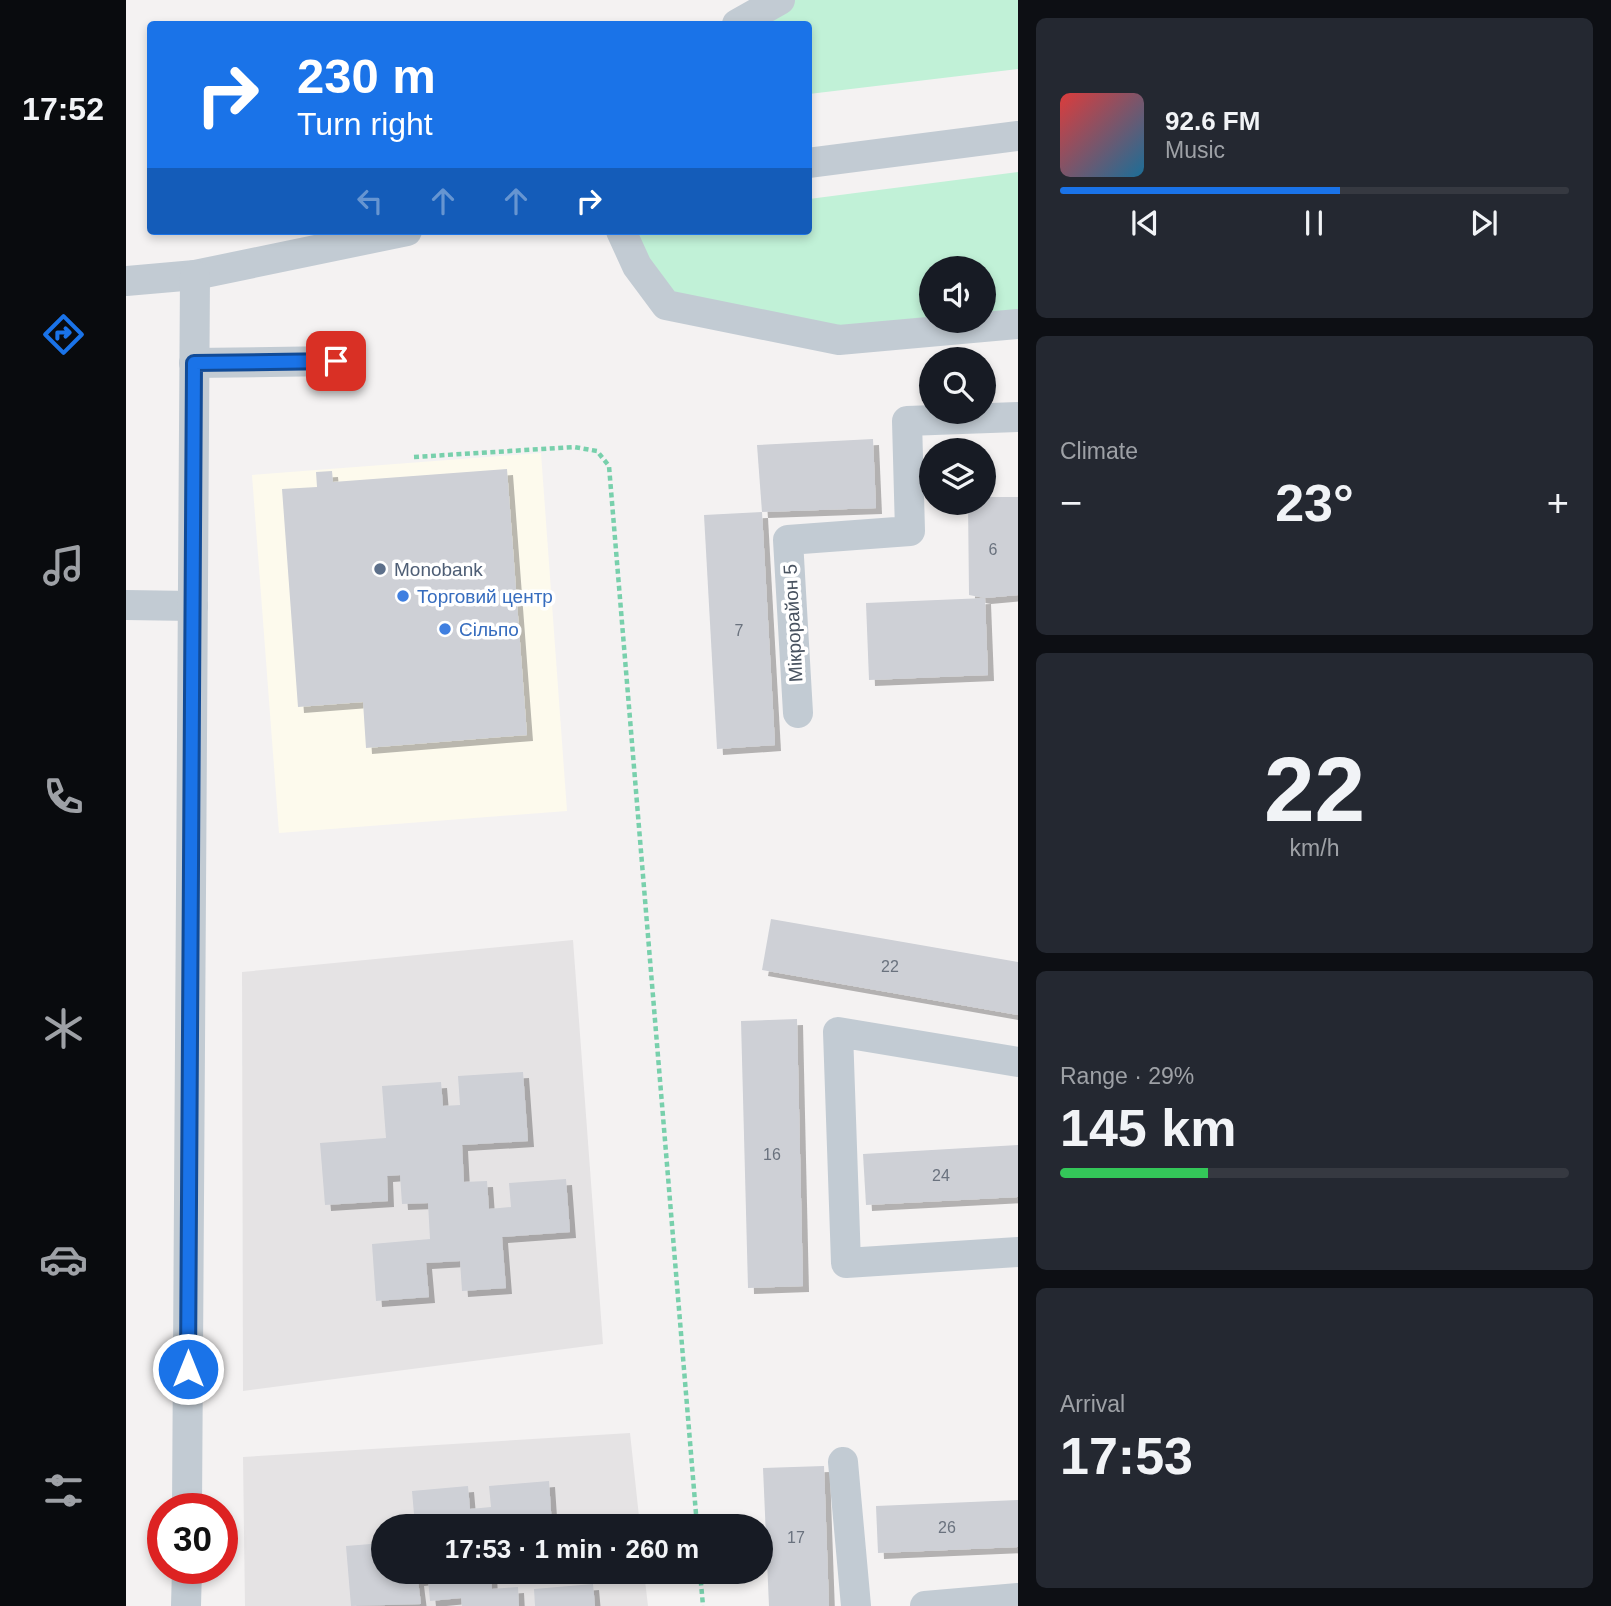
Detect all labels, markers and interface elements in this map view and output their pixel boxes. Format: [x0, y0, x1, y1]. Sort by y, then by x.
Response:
icon: right [182, 49, 273, 140]
text: 230 m [297, 49, 436, 103]
text: 17:52 [22, 91, 104, 127]
text: Turn right [297, 106, 433, 142]
text: 92.6 FM [1165, 106, 1260, 136]
text: Music [1165, 137, 1225, 163]
icon: left [351, 182, 389, 220]
icon: ahead [424, 182, 462, 220]
icon: ahead [497, 182, 535, 220]
icon: right [570, 182, 608, 220]
icon: previous [1126, 204, 1164, 242]
icon: pause [1295, 204, 1333, 242]
icon: next [1465, 204, 1503, 242]
map controls [919, 256, 996, 515]
button: sound [919, 256, 996, 333]
icon: directions [39, 310, 88, 359]
pin [306, 331, 366, 391]
icon: arrive [317, 342, 355, 380]
button: search [919, 347, 996, 424]
button: layers [919, 438, 996, 515]
text: Climate [1060, 438, 1138, 464]
text: 23° [1275, 474, 1354, 532]
text: − [1060, 482, 1082, 524]
text: + [1547, 482, 1569, 524]
icon: music [39, 541, 88, 590]
house number: 6 [989, 541, 998, 558]
place label: Monobank [394, 559, 483, 580]
marker: Monobank [372, 561, 388, 577]
street label: Мікрорайон 5 [779, 563, 807, 683]
place label: Торговий центр [417, 586, 553, 607]
marker: Торговий центр [395, 588, 411, 604]
place label: Сільпо [459, 619, 519, 640]
marker: Сільпо [437, 621, 453, 637]
house number: 7 [735, 622, 744, 639]
text: 22 [1264, 739, 1365, 840]
icon: phone [39, 772, 88, 821]
text: km/h [1290, 835, 1339, 861]
house number: 22 [881, 958, 899, 975]
icon: climate [39, 1004, 88, 1053]
text: Range · 29% [1060, 1063, 1194, 1089]
text: 145 km [1060, 1099, 1236, 1157]
house number: 16 [763, 1146, 781, 1163]
house number: 24 [932, 1167, 950, 1184]
icon: car [39, 1235, 88, 1284]
position arrow [151, 1332, 225, 1406]
text: Arrival [1060, 1391, 1125, 1417]
text: 17:53 [1060, 1427, 1193, 1485]
icon: filters [39, 1466, 88, 1515]
speed limit sign: 30 [147, 1493, 238, 1584]
house number: 26 [938, 1519, 956, 1536]
house number: 17 [787, 1529, 805, 1546]
text: 17:53 · 1 min · 260 m [445, 1534, 699, 1564]

